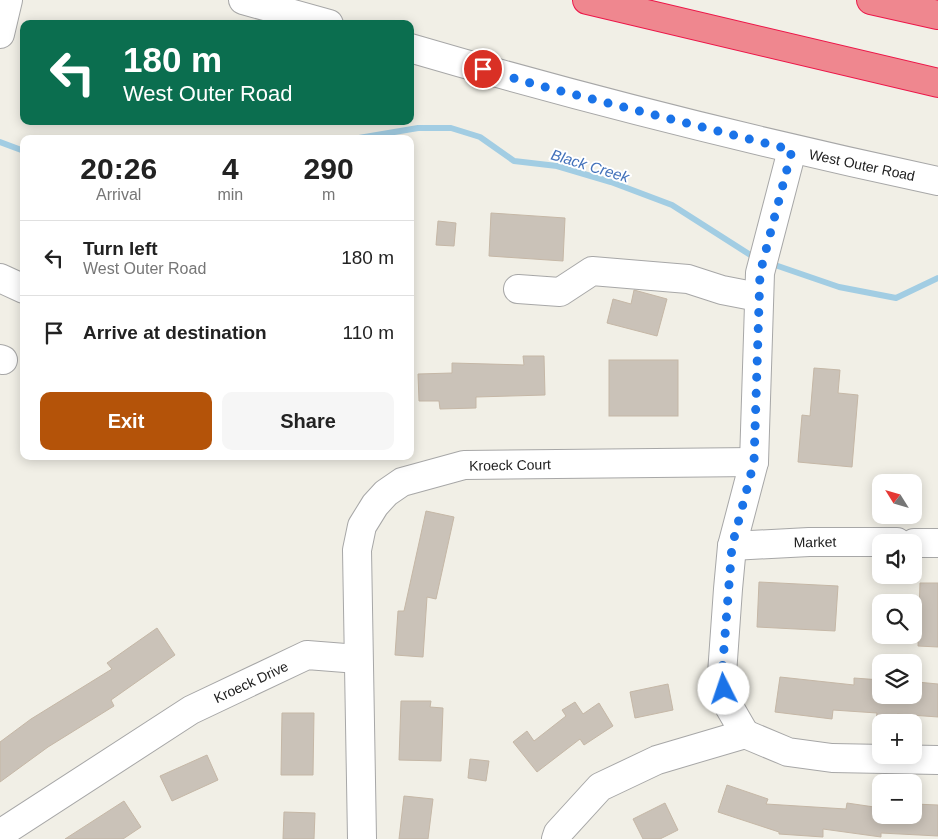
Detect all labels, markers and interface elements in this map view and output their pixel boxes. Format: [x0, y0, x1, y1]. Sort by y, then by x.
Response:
icon: left [40, 40, 105, 105]
text: 180 m [123, 40, 222, 79]
pin [462, 48, 504, 90]
icon: arrive [469, 55, 497, 83]
text: West Outer Road [123, 81, 293, 106]
water label: Black Creek [549, 146, 633, 186]
street label: West Outer Road [808, 146, 916, 184]
text: 20:26 [80, 152, 157, 185]
text: 4 [222, 152, 239, 185]
text: 290 [304, 152, 354, 185]
text: Arrival [96, 186, 141, 203]
text: min [217, 186, 243, 203]
text: m [322, 186, 335, 203]
text: Turn left [83, 238, 158, 259]
icon: left [40, 244, 68, 272]
text: 180 m [341, 247, 394, 268]
text: West Outer Road [83, 260, 206, 277]
icon: arrive [40, 319, 68, 347]
text: Arrive at destination [83, 322, 267, 343]
text: 110 m [343, 322, 394, 343]
button: Exit [40, 392, 212, 450]
button: Share [222, 392, 394, 450]
street label: Kroeck Court [469, 456, 551, 474]
north arrow [872, 474, 922, 524]
map controls [872, 474, 922, 824]
street label: Market [793, 534, 837, 550]
button: sound [872, 534, 922, 584]
button: search [872, 594, 922, 644]
button: layers [872, 654, 922, 704]
street label: Kroeck Drive [211, 658, 291, 706]
position arrow [697, 662, 749, 714]
button: + [872, 714, 922, 764]
button: − [872, 774, 922, 824]

